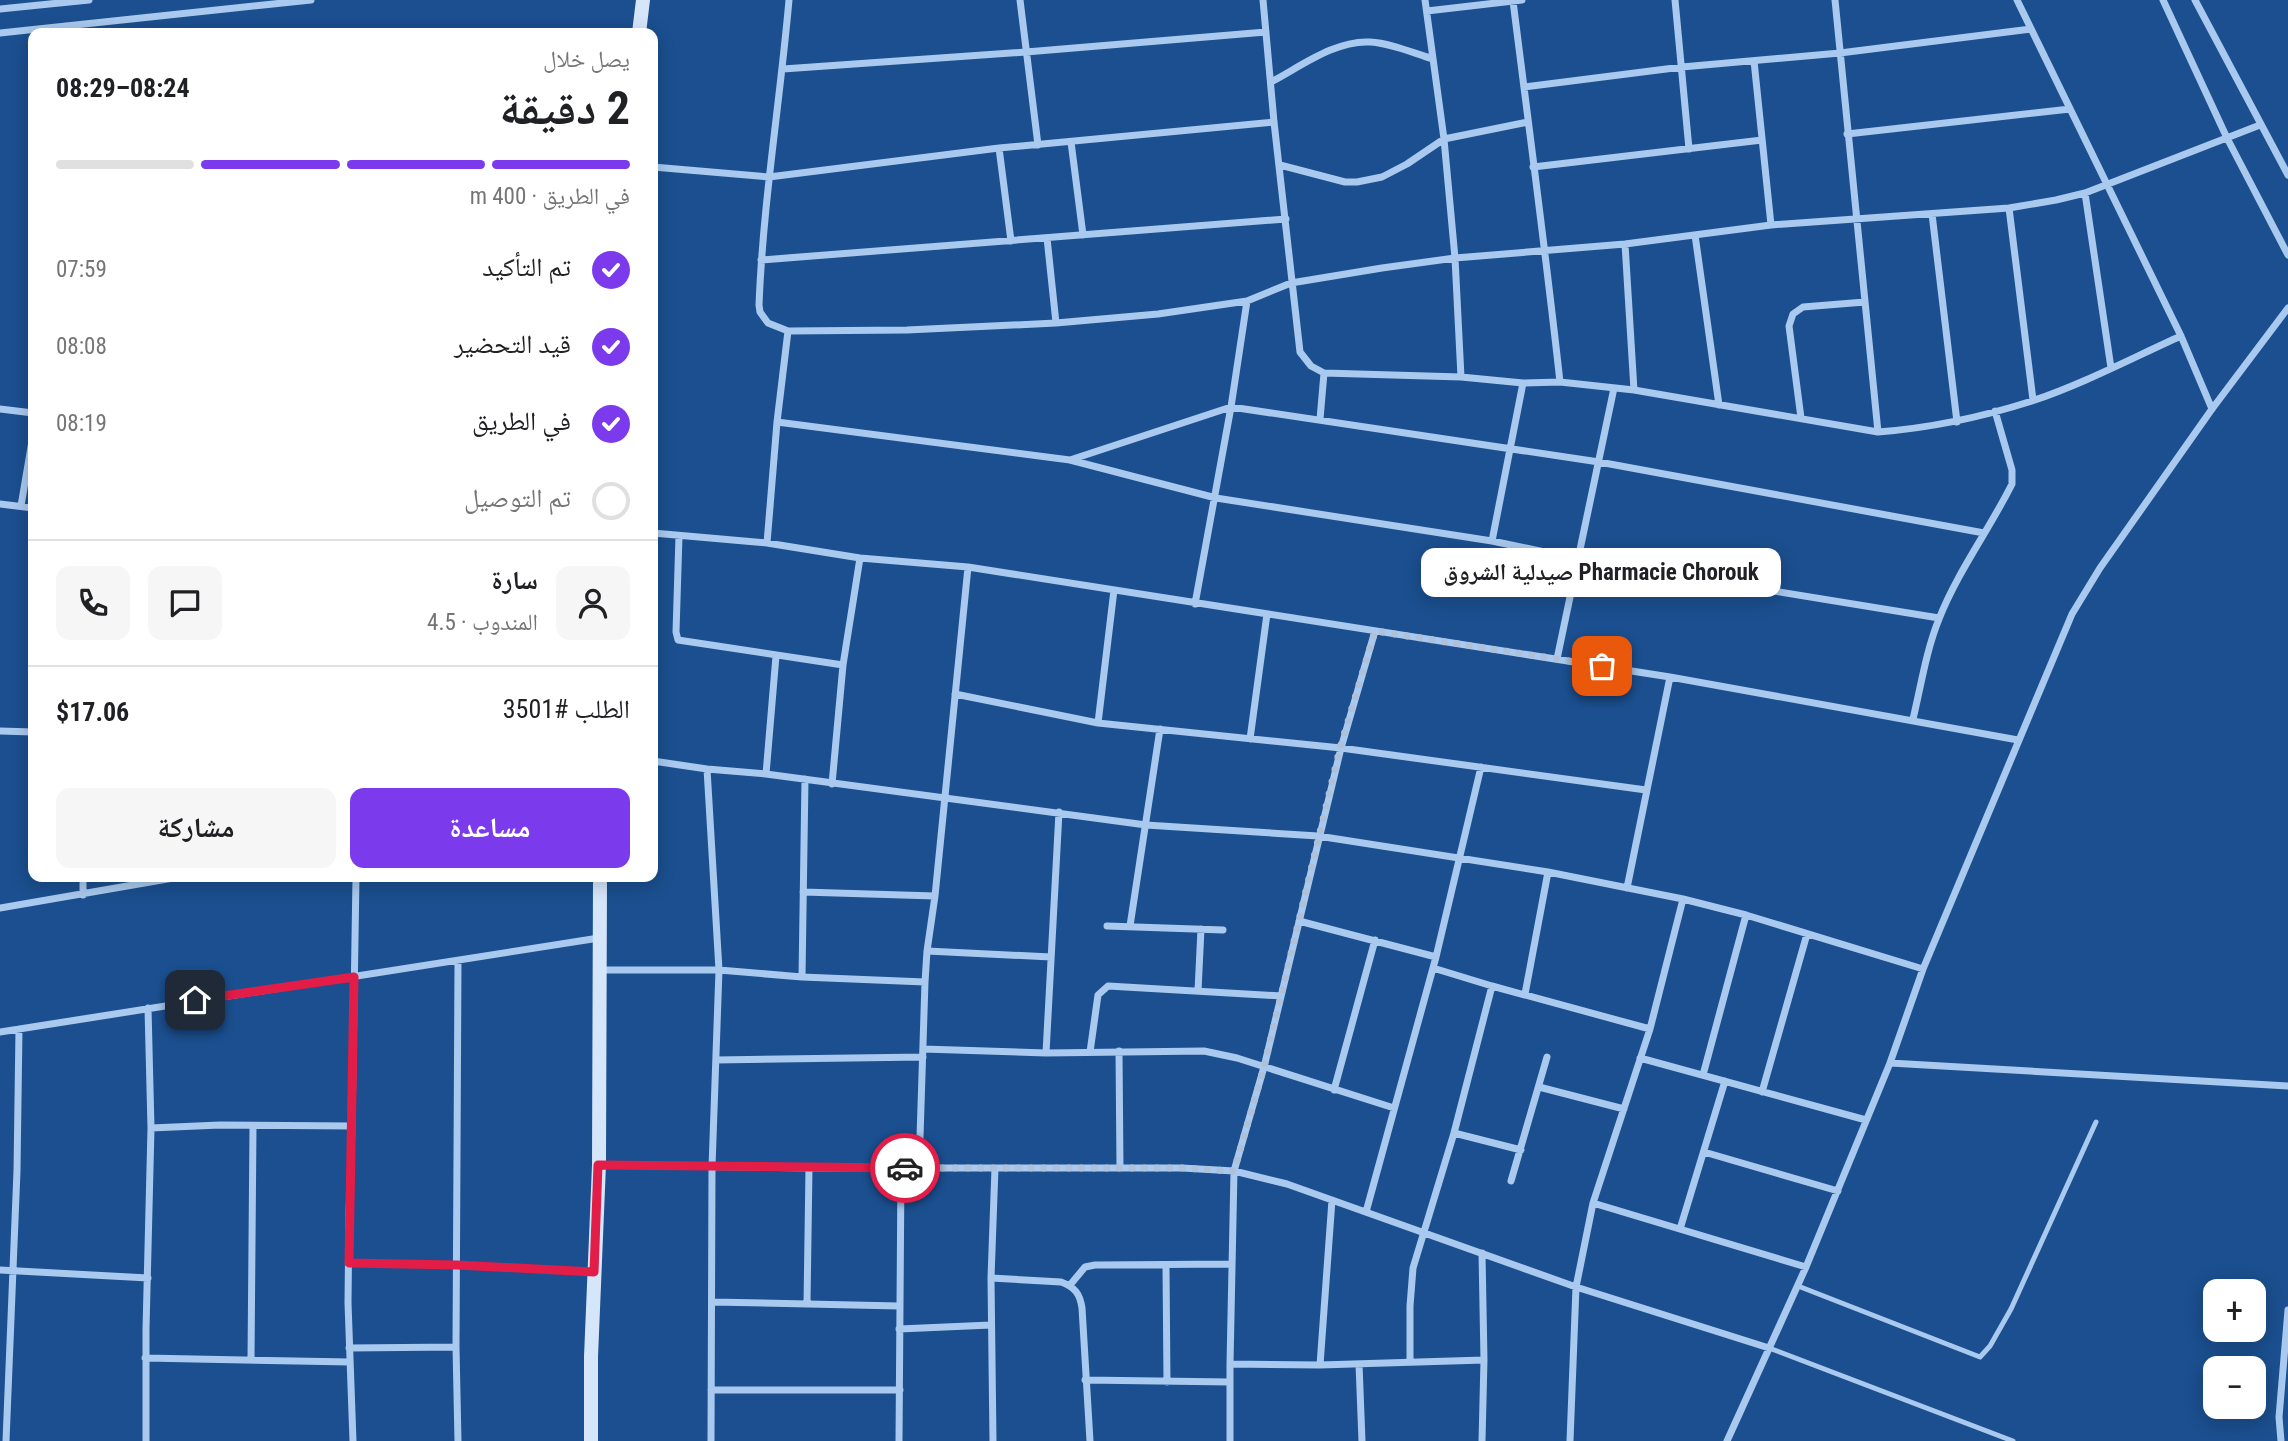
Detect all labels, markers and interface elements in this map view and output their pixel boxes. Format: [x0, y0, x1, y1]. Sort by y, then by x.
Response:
text: يصل خلال [543, 46, 630, 73]
text: 08:24–08:29 [56, 73, 190, 103]
text: 2 دقيقة [500, 81, 630, 135]
text: في الطريق · 400 m [470, 183, 630, 210]
icon: check [592, 251, 630, 289]
text: تم التأكيد [482, 252, 571, 282]
text: 07:59 [56, 256, 107, 283]
icon: check [592, 328, 630, 366]
text: قيد التحضير [454, 329, 571, 359]
text: 08:08 [56, 333, 107, 360]
icon: check [592, 405, 630, 443]
text: في الطريق [472, 406, 571, 436]
text: 08:19 [56, 410, 107, 437]
text: تم التوصيل [464, 483, 571, 513]
callout: Pharmacie Chorouk صيدلية الشروق [1422, 547, 1782, 596]
text: Pharmacie Chorouk صيدلية الشروق [1443, 559, 1759, 586]
text: سارة [491, 565, 538, 595]
button: phone [56, 566, 130, 640]
button: chat [148, 566, 222, 640]
button: person [556, 566, 630, 640]
text: المندوب · 4.5 [427, 609, 538, 636]
pin [1572, 636, 1632, 696]
icon: bag [1583, 647, 1621, 685]
text: الطلب #3501 [503, 694, 630, 724]
text: $17.06 [56, 697, 129, 727]
button: مشاركة [56, 788, 336, 868]
button: مساعدة [350, 788, 630, 868]
pin [165, 970, 225, 1030]
icon: home [176, 981, 214, 1019]
courier [870, 1133, 940, 1203]
icon: car [886, 1149, 924, 1187]
map controls [2203, 1279, 2266, 1419]
button: + [2203, 1279, 2266, 1342]
button: − [2203, 1356, 2266, 1419]

